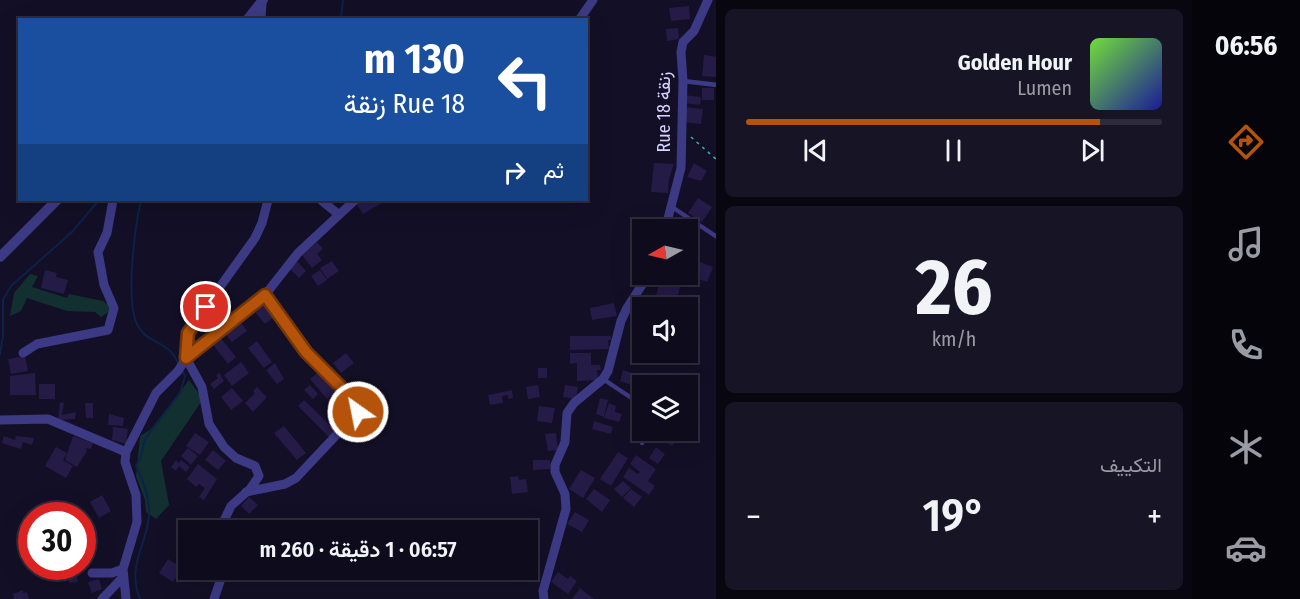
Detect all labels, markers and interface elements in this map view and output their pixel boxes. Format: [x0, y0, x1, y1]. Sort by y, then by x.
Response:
text: 06:56 [1215, 30, 1277, 62]
text: 130 m [364, 34, 465, 84]
icon: left [486, 42, 564, 120]
text: Golden Hour [958, 49, 1072, 76]
street label: Rue 18 زنقة [653, 72, 675, 152]
text: Lumen [1017, 76, 1072, 100]
text: Rue 18 زنقة [344, 88, 465, 120]
icon: directions [1225, 121, 1267, 163]
icon: previous [799, 134, 832, 167]
icon: pause [937, 134, 970, 167]
icon: next [1076, 134, 1109, 167]
icon: right [498, 156, 531, 189]
text: ثم [543, 157, 564, 184]
north arrow [632, 219, 698, 285]
map controls [632, 219, 698, 441]
icon: music [1225, 223, 1267, 265]
text: 26 [916, 241, 992, 335]
pin [180, 281, 231, 332]
icon: arrive [189, 290, 222, 323]
button: sound [632, 297, 698, 363]
icon: phone [1225, 324, 1267, 366]
text: km/h [932, 327, 976, 351]
button: layers [632, 375, 698, 441]
position arrow [326, 380, 390, 444]
icon: climate [1225, 426, 1267, 468]
text: التكييف [1100, 453, 1162, 477]
text: 19° [923, 489, 985, 543]
text: − [746, 497, 761, 537]
text: + [1147, 497, 1162, 537]
speed limit sign: 30 [18, 502, 96, 580]
icon: car [1225, 527, 1267, 569]
text: 06:57 · 1 دقيقة · 260 m [259, 536, 457, 563]

